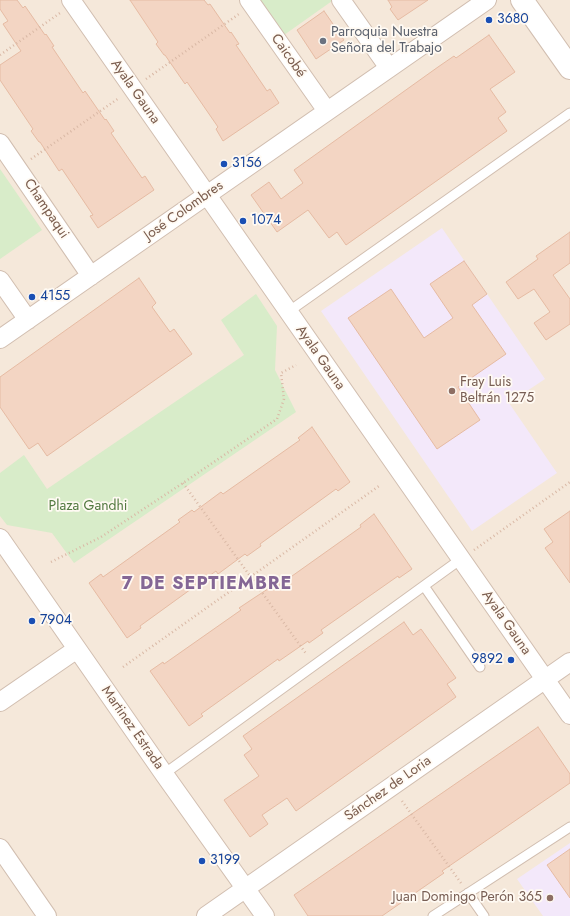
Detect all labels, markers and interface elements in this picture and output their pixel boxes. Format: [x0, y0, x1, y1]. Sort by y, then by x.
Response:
place label: 3680 [497, 12, 529, 28]
marker: 3680 [484, 15, 494, 25]
place label: Parroquia Nuestra Señora del Trabajo [331, 25, 442, 58]
street label: Caicobé [267, 31, 309, 81]
marker: Parroquia Nuestra Señora del Trabajo [318, 36, 328, 46]
street label: Ayala Gauna [107, 57, 163, 127]
place label: 3156 [232, 156, 262, 172]
marker: 3156 [219, 159, 229, 169]
street label: Champaqui [20, 176, 72, 242]
street label: José Colombres [141, 178, 227, 244]
place label: 1074 [251, 213, 281, 229]
marker: 1074 [238, 216, 248, 226]
place label: 4155 [40, 289, 70, 305]
marker: 4155 [27, 292, 37, 302]
street label: Ayala Gauna [292, 323, 348, 393]
place label: Fray Luis Beltrán 1275 [460, 375, 534, 408]
marker: Fray Luis Beltrán 1275 [447, 386, 457, 396]
park label: Plaza Gandhi [49, 499, 127, 515]
district label: 7 DE SEPTIEMBRE [122, 574, 292, 596]
street label: Ayala Gauna [478, 588, 534, 658]
place label: 7904 [40, 613, 72, 629]
marker: 7904 [27, 616, 37, 626]
place label: 9892 [471, 652, 503, 668]
marker: 9892 [506, 655, 516, 665]
street label: Martinez Estrada [97, 683, 167, 773]
street label: Sánchez de Loria [341, 753, 435, 825]
place label: 3199 [210, 853, 240, 869]
marker: 3199 [197, 856, 207, 866]
place label: Juan Domingo Perón 365 [392, 890, 542, 906]
marker: Juan Domingo Perón 365 [545, 893, 555, 903]

